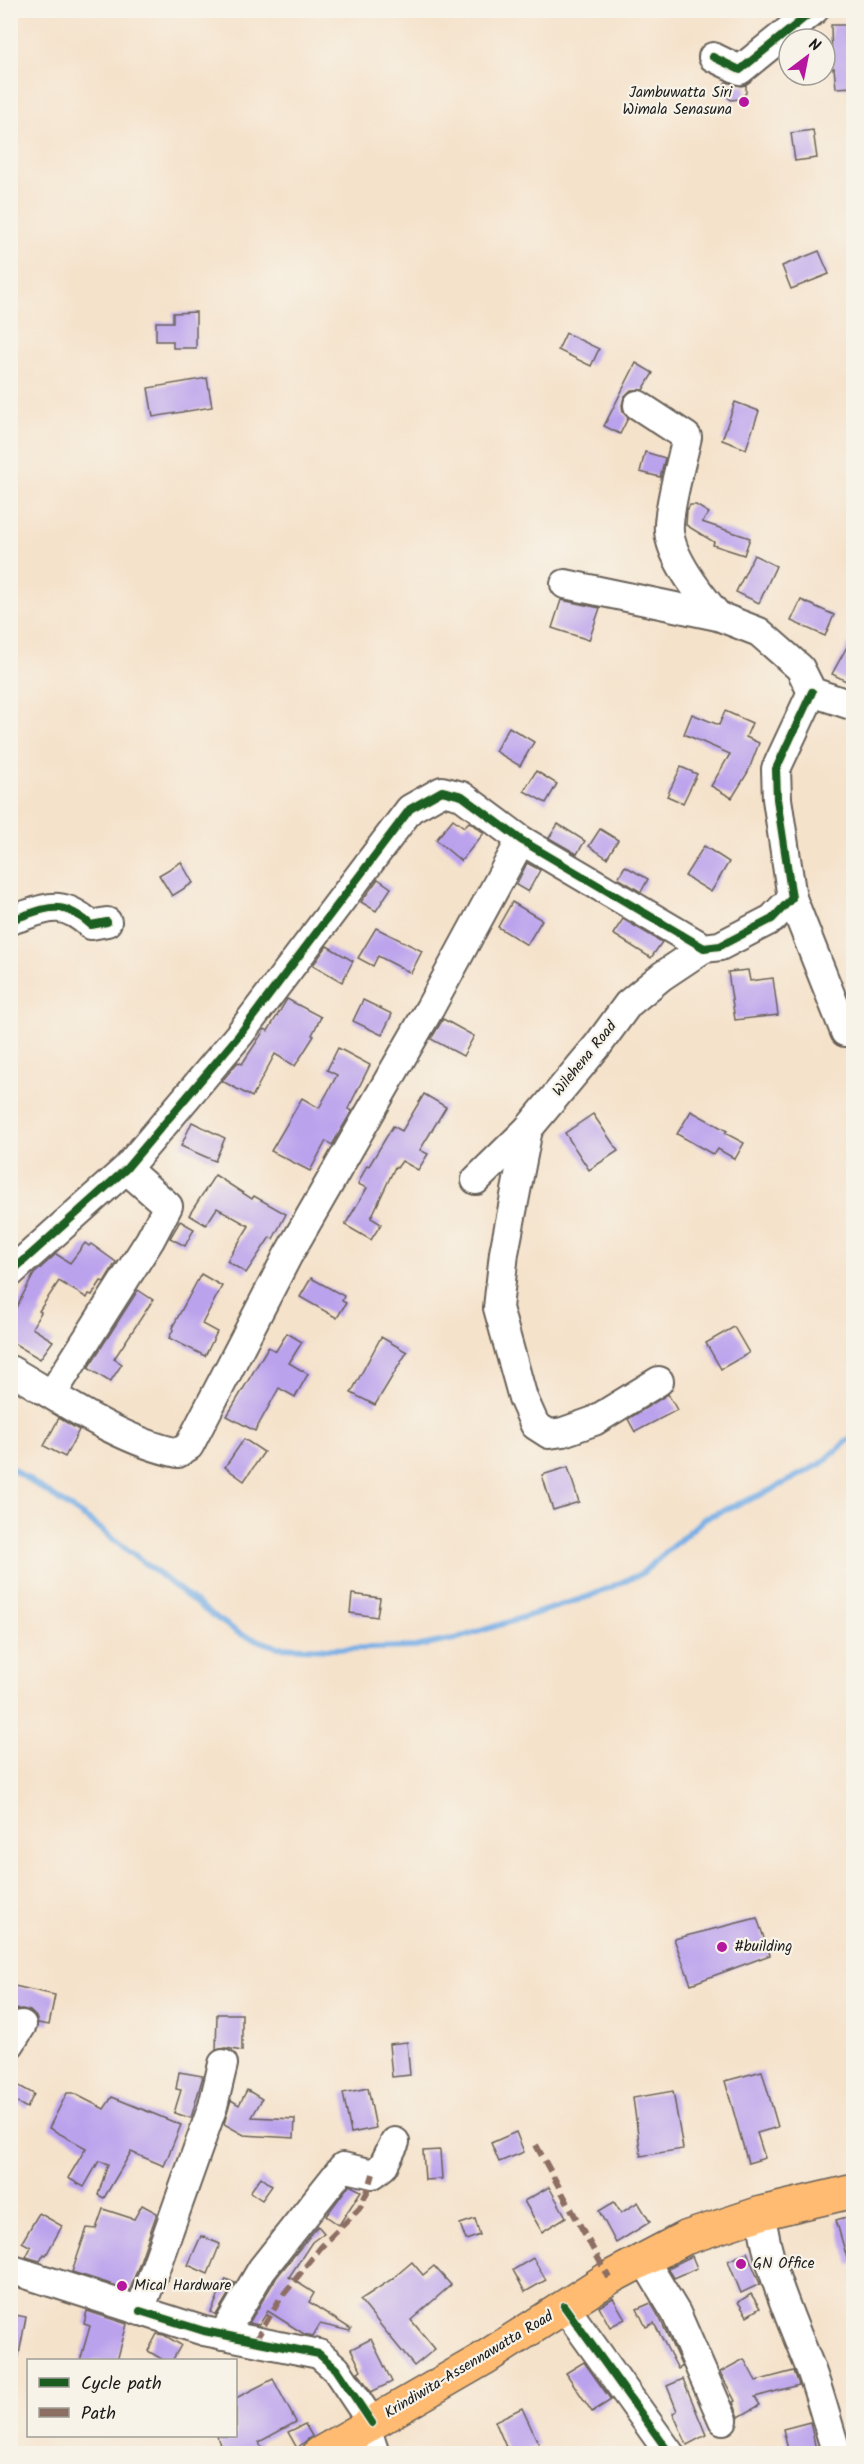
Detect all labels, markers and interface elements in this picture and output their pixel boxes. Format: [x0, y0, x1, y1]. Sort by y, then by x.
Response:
north arrow [777, 27, 837, 87]
text: N [803, 32, 825, 59]
place label: Jambuwatta Siri Wimala Senasuna [623, 81, 733, 122]
marker: Jambuwatta Siri Wimala Senasuna [737, 95, 751, 109]
street label: Wilehena Road [547, 1015, 623, 1102]
place label: #building [734, 1935, 792, 1959]
marker: #building [715, 1940, 729, 1954]
place label: GN Office [753, 2252, 815, 2276]
marker: GN Office [734, 2257, 748, 2271]
place label: Mical Hardware [134, 2274, 231, 2298]
marker: Mical Hardware [115, 2279, 129, 2293]
street label: Krindiwita-Assennawatta Road [380, 2305, 558, 2425]
legend [27, 2359, 237, 2437]
text: Cycle path [81, 2370, 162, 2399]
text: Path [81, 2400, 116, 2429]

